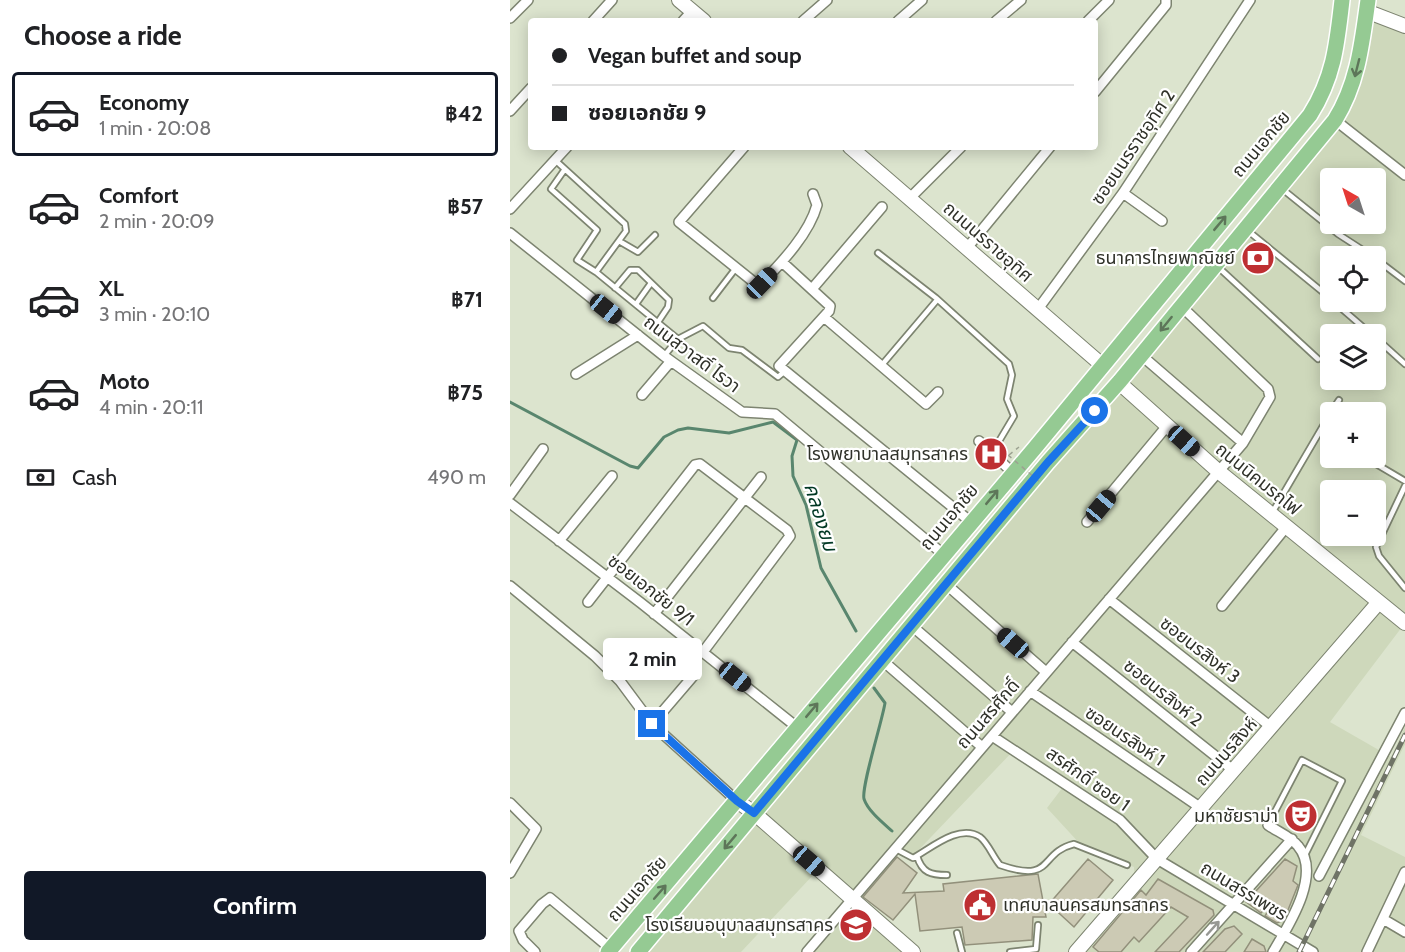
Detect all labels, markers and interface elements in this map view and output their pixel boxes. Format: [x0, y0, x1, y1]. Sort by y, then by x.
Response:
text: Choose a ride [24, 19, 182, 52]
text: Vegan buffet and soup [588, 42, 802, 69]
one-way arrow [1351, 58, 1363, 77]
street label: ซอยนนรราชอุทิศ 2 [1086, 85, 1180, 209]
icon: car [27, 87, 81, 141]
text: Economy [99, 89, 189, 116]
text: ซอยเอกชัย 9 [588, 99, 706, 126]
text: ฿42 [445, 100, 483, 127]
street label: ถนนเอกชัย [1227, 106, 1295, 182]
text: 1 min · 20:08 [99, 116, 211, 140]
north arrow [1320, 168, 1386, 234]
map controls [1320, 168, 1386, 546]
icon: car [27, 180, 81, 234]
text: Comfort [99, 182, 178, 209]
text: ฿57 [447, 193, 483, 220]
street label: ถนนนรราชอุทิศ [939, 197, 1037, 287]
text: 2 min · 20:09 [99, 209, 215, 233]
one-way arrow [1213, 216, 1227, 231]
bank icon: ธนาคารไทยพาณิชย์ [1240, 240, 1276, 276]
button: locate [1320, 246, 1386, 312]
place label: ธนาคารไทยพาณิชย์ [1096, 247, 1235, 269]
car [743, 264, 781, 302]
icon: car [27, 273, 81, 327]
text: XL [99, 275, 124, 302]
text: ฿71 [451, 286, 483, 313]
car [586, 291, 626, 327]
text: 3 min · 20:10 [99, 302, 210, 326]
street label: ถนนสวาสดิ์ ไรวา [639, 311, 745, 397]
one-way arrow [1160, 316, 1173, 332]
button: layers [1320, 324, 1386, 390]
icon: car [27, 366, 81, 420]
text: Moto [99, 368, 150, 395]
text: ฿75 [447, 379, 483, 406]
text: 4 min · 20:11 [99, 395, 203, 419]
route start [1081, 397, 1108, 424]
button: + [1320, 402, 1386, 468]
car [1165, 422, 1203, 460]
hospital icon: โรงพยาบาลสมุทรสาคร [973, 436, 1009, 472]
street label: ถนนนิคมรถไฟ [1211, 438, 1305, 520]
place label: โรงพยาบาลสมุทรสาคร [807, 443, 968, 465]
icon: cash [24, 461, 57, 494]
text: Cash [72, 464, 117, 491]
text: 490 m [427, 465, 486, 489]
street label: ถนนเอกชัย [915, 479, 983, 555]
water label: คลองยม [799, 480, 843, 556]
button: − [1320, 480, 1386, 546]
car [1083, 486, 1119, 526]
one-way arrow [985, 490, 999, 505]
street label: ซอยเอกชัย 9/1 [604, 550, 698, 630]
street label: ซอยนรสิงห์ 3 [1156, 612, 1244, 688]
car [994, 624, 1032, 662]
callout: 2 min [602, 637, 702, 679]
text: 2 min [628, 647, 677, 671]
street label: ซอยนรสิงห์ 2 [1119, 655, 1207, 731]
car [715, 659, 755, 695]
street label: ถนนสรศักดิ์ [952, 675, 1024, 753]
street label: ซอยนรสิงห์ 1 [1081, 701, 1169, 771]
one-way arrow [806, 702, 819, 718]
route end [638, 710, 665, 737]
street label: ถนนนรสิงห์ [1190, 713, 1262, 791]
street label: สรศักดิ์ ซอย 1 [1042, 742, 1134, 816]
theatre icon: มหาชัยราม่า [1283, 798, 1319, 834]
place label: มหาชัยราม่า [1194, 805, 1278, 827]
one-way arrow [723, 834, 737, 849]
car [790, 842, 828, 880]
street label: ถนนเอกชัย [603, 852, 671, 926]
street label: ถนนสรรเพชร [1197, 857, 1291, 925]
button: Confirm [24, 871, 486, 940]
one-way arrow [653, 885, 667, 900]
public building icon: เทศบาลนครสมทรสาคร [962, 887, 998, 923]
place label: เทศบาลนครสมทรสาคร [1003, 894, 1169, 916]
school or university icon: โรงเรียนอนุบาลสมุทรสาคร [838, 907, 874, 943]
place label: โรงเรียนอนุบาลสมุทรสาคร [645, 914, 833, 936]
one-way arrow [1206, 921, 1220, 936]

